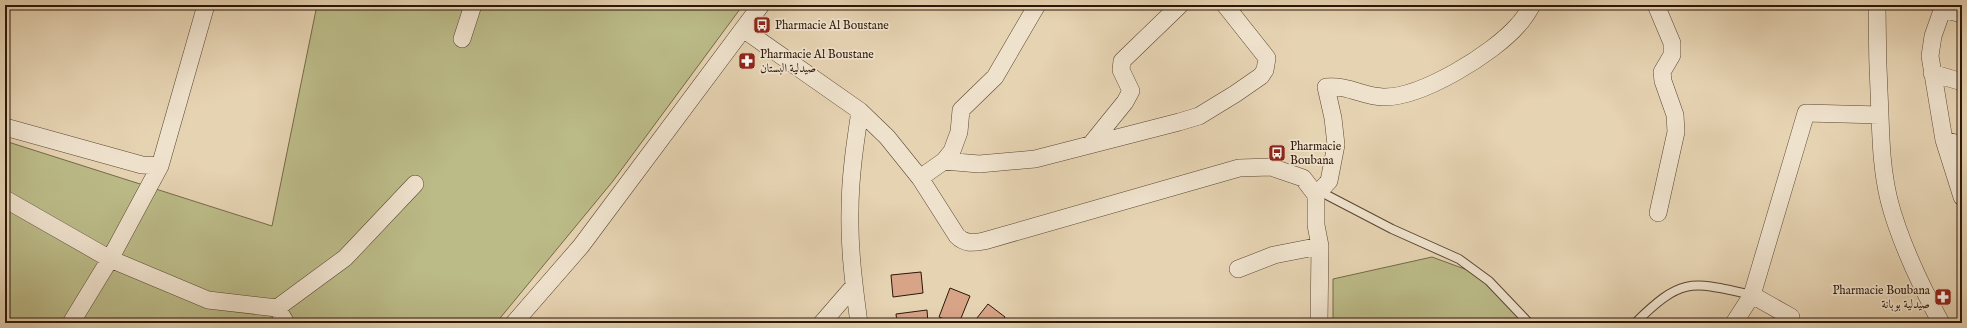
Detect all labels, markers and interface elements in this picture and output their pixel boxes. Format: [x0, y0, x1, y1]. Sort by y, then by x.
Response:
bus stop icon: Pharmacie Al Boustane [752, 15, 772, 35]
place label: Pharmacie Al Boustane [775, 18, 889, 33]
place label: Pharmacie Al Boustane صيدلية البستان [760, 47, 874, 76]
pharmacy icon: Pharmacie Al Boustane صيدلية البستان [737, 51, 757, 71]
place label: Pharmacie Boubana [1290, 139, 1342, 168]
bus stop icon: Pharmacie Boubana [1267, 143, 1287, 163]
place label: Pharmacie Boubana صيدلية بوبانة [1832, 283, 1931, 312]
pharmacy icon: Pharmacie Boubana صيدلية بوبانة [1933, 287, 1953, 307]

